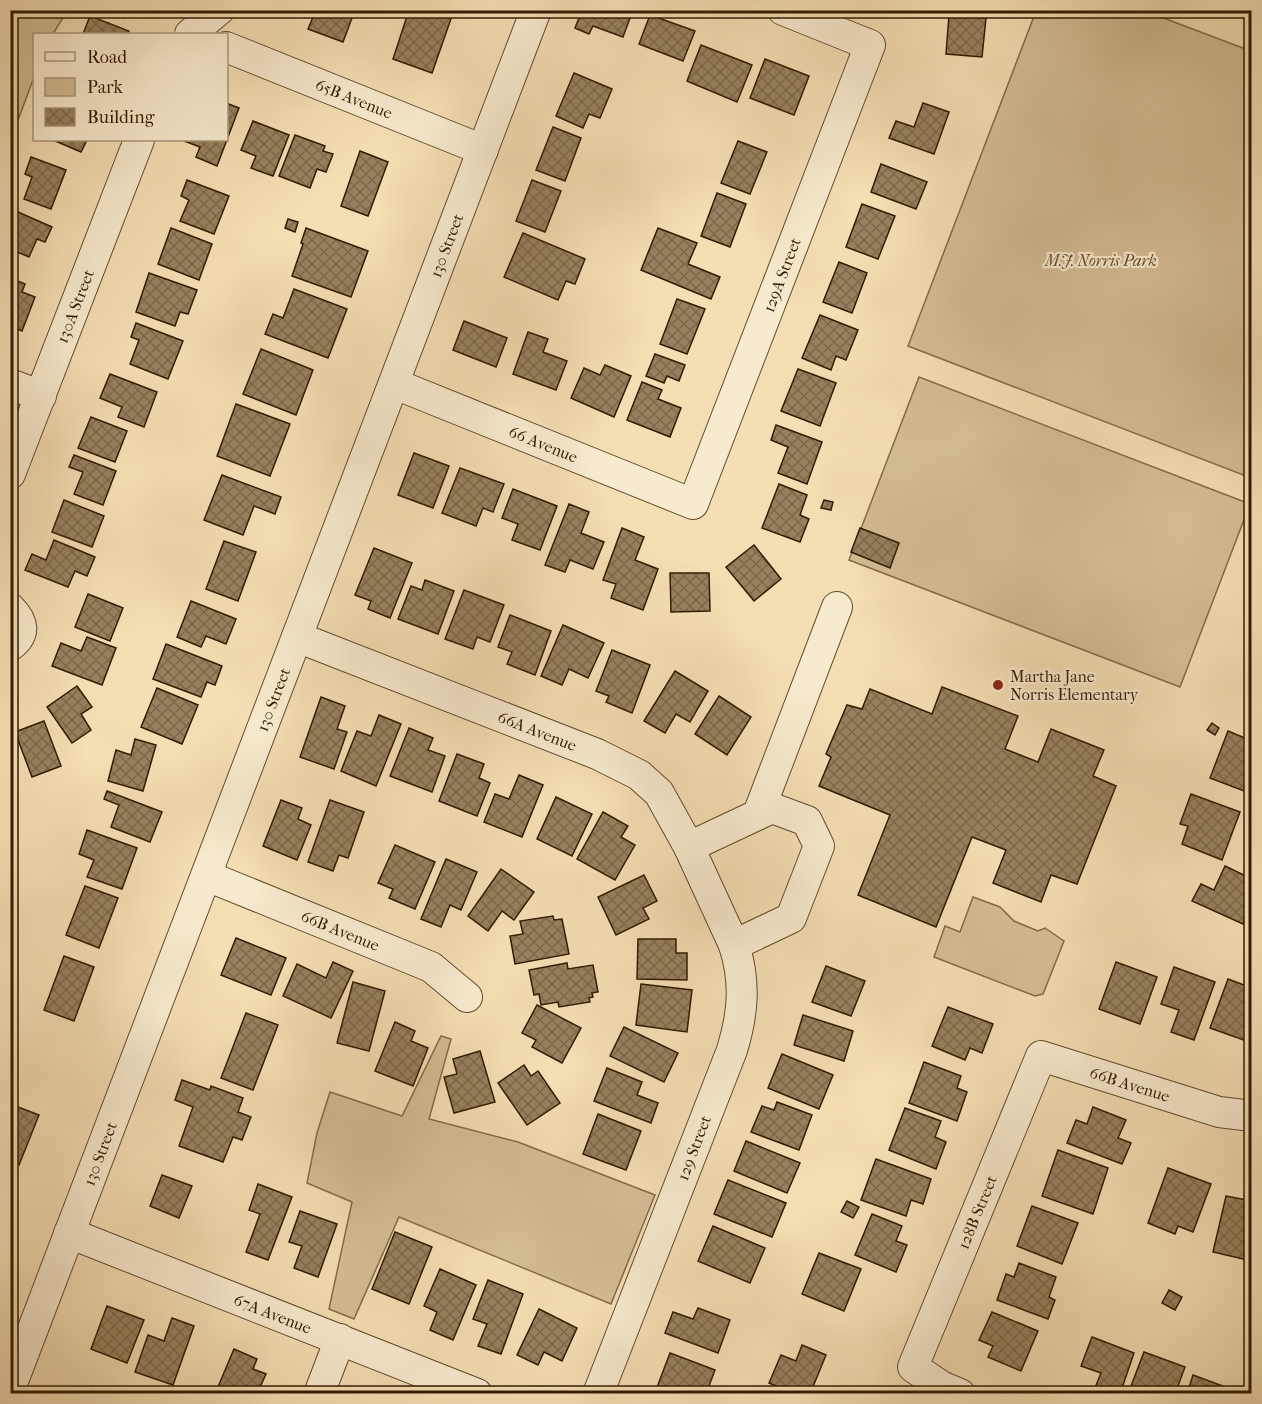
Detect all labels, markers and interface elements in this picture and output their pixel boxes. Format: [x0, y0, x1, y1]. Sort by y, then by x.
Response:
legend [33, 33, 228, 141]
text: Road [87, 47, 127, 68]
street label: 65B Avenue [313, 74, 395, 122]
text: Park [87, 77, 124, 98]
text: Building [87, 107, 155, 128]
street label: 130 Street [425, 211, 467, 280]
street label: 129A Street [758, 234, 804, 315]
park label: M.J. Norris Park [1044, 251, 1157, 270]
street label: 130A Street [52, 266, 98, 346]
street label: 66 Avenue [506, 421, 581, 466]
street label: 130 Street [252, 665, 294, 734]
place label: Martha Jane Norris Elementary [1010, 667, 1139, 704]
marker: Martha Jane Norris Elementary [991, 678, 1005, 692]
street label: 66A Avenue [495, 707, 579, 755]
street label: 66B Avenue [298, 906, 382, 955]
street label: 66B Avenue [1088, 1062, 1172, 1105]
street label: 129 Street [673, 1113, 715, 1183]
street label: 130 Street [79, 1119, 121, 1188]
street label: 128B Street [953, 1172, 1001, 1252]
street label: 67A Avenue [231, 1290, 314, 1337]

